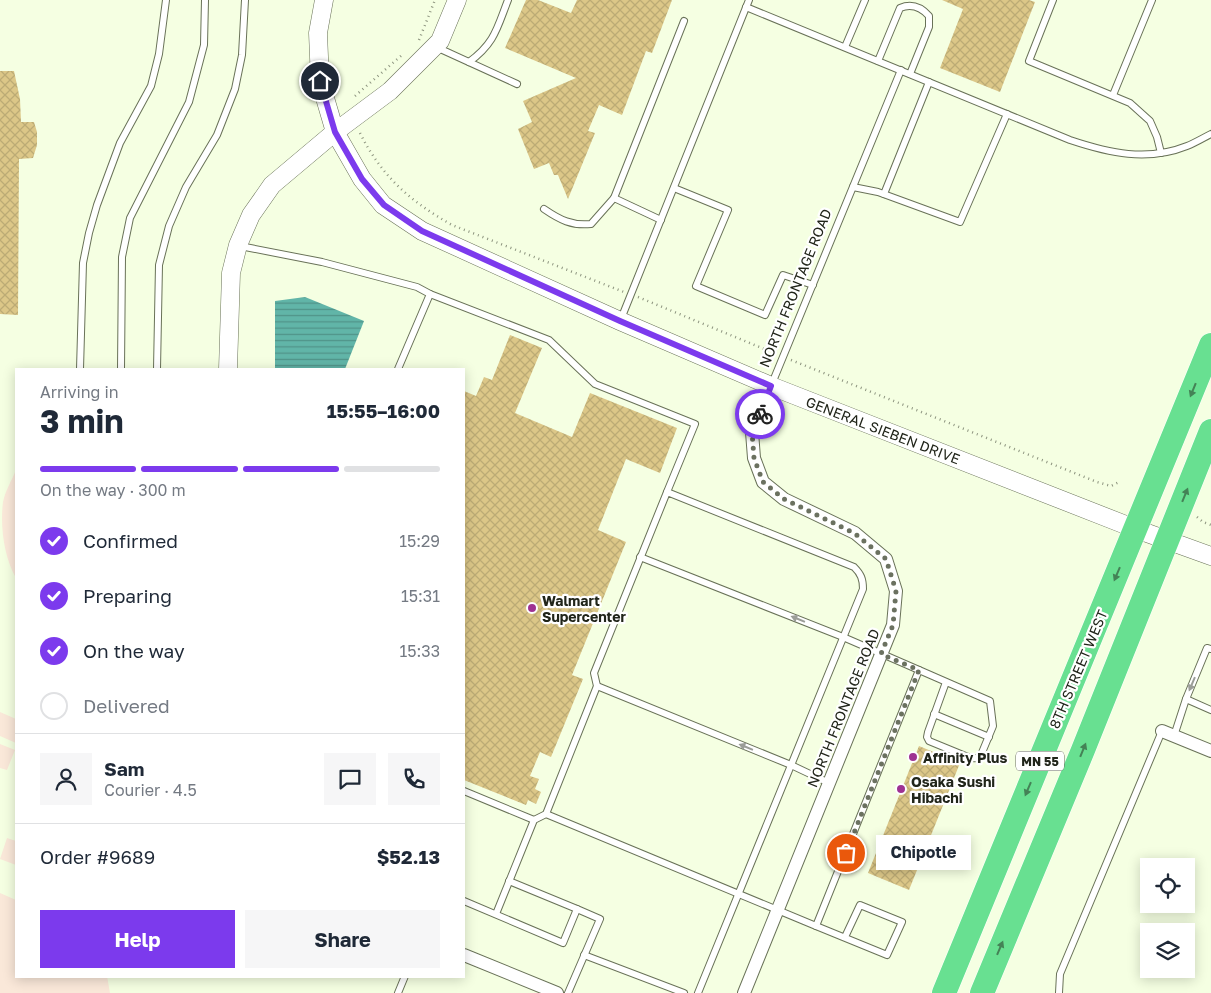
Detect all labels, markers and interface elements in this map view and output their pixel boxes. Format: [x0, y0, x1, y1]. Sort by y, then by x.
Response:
pin [299, 60, 341, 102]
icon: home [306, 67, 334, 95]
street label: NORTH FRONTAGE ROAD [755, 206, 835, 370]
text: Arriving in [40, 382, 119, 402]
one-way arrow [1188, 383, 1196, 397]
courier [735, 389, 785, 439]
street label: GENERAL SIEBEN DRIVE [804, 393, 962, 467]
text: 15:55–16:00 [327, 399, 440, 422]
icon: bike [746, 400, 774, 428]
text: 3 min [40, 402, 124, 440]
text: On the way · 300 m [40, 480, 186, 500]
one-way arrow [1181, 487, 1189, 502]
icon: check [40, 527, 68, 555]
text: Confirmed [83, 529, 178, 552]
text: 15:29 [399, 531, 440, 551]
one-way arrow [1113, 567, 1121, 581]
icon: check [40, 582, 68, 610]
text: Preparing [83, 584, 172, 607]
text: 15:31 [401, 586, 440, 606]
place label: Walmart Supercenter [542, 592, 626, 625]
marker: Walmart Supercenter [526, 602, 538, 614]
street label: 8TH STREET WEST [1045, 607, 1111, 731]
one-way arrow [790, 615, 805, 623]
street label: NORTH FRONTAGE ROAD [803, 626, 883, 790]
icon: check [40, 637, 68, 665]
text: On the way [83, 639, 185, 662]
text: 15:33 [399, 641, 440, 661]
one-way arrow [1188, 677, 1196, 692]
text: Delivered [83, 694, 170, 717]
one-way arrow [739, 742, 753, 750]
one-way arrow [1080, 743, 1088, 757]
place label: Affinity Plus [923, 749, 1007, 766]
marker: Affinity Plus [907, 751, 919, 763]
road number: MN 55 [1016, 751, 1064, 770]
button: person [40, 753, 92, 805]
button: chat [324, 753, 376, 805]
button: phone [388, 753, 440, 805]
text: Sam [104, 757, 144, 780]
place label: Osaka Sushi Hibachi [911, 773, 995, 806]
text: Courier · 4.5 [104, 780, 197, 800]
one-way arrow [1024, 782, 1032, 796]
marker: Osaka Sushi Hibachi [895, 783, 907, 795]
pin [825, 832, 867, 874]
callout: Chipotle [876, 836, 971, 870]
icon: bag [832, 839, 860, 867]
text: Chipotle [891, 842, 956, 862]
text: Order #9689 [40, 845, 155, 868]
text: $52.13 [377, 845, 440, 868]
map controls [1140, 858, 1195, 978]
button: locate [1140, 858, 1195, 913]
button: Help [40, 910, 235, 968]
button: Share [245, 910, 440, 968]
button: layers [1140, 923, 1195, 978]
one-way arrow [997, 941, 1005, 955]

